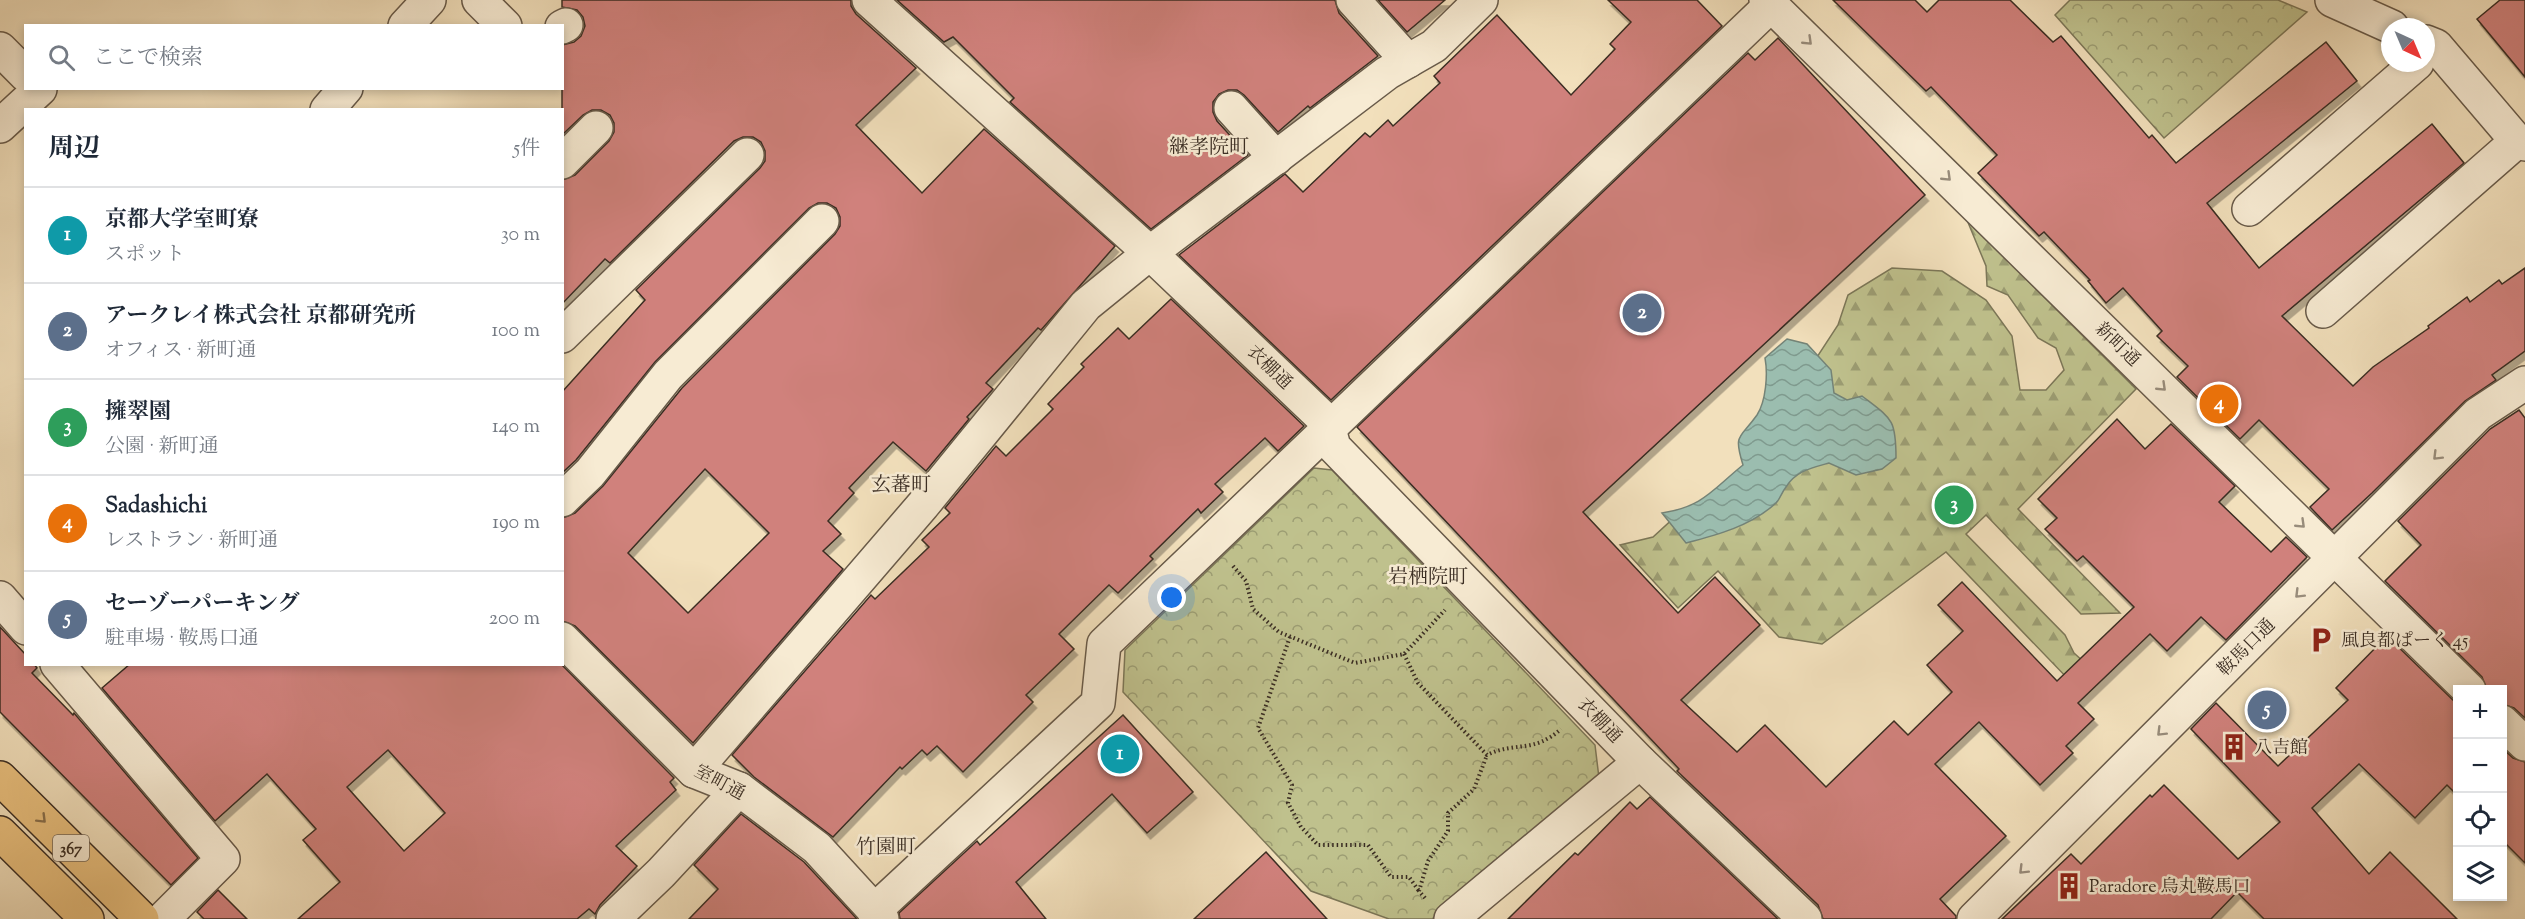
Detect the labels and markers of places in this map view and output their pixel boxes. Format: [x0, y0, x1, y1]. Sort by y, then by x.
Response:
pin: 2 [1622, 290, 1662, 336]
pin: 4 [2200, 382, 2238, 426]
pin: 3 [1934, 482, 1974, 528]
parking icon: 風良都ぱーく 45 [2306, 625, 2336, 655]
place label: 風良都ぱーく 45 [2341, 629, 2468, 655]
pin: 5 [2248, 688, 2286, 732]
pin: 1 [1100, 732, 1140, 777]
building icon: 八吉館 [2219, 732, 2249, 762]
place label: 八吉館 [2254, 736, 2308, 762]
building icon: Paradore 烏丸鞍馬口 [2054, 871, 2084, 901]
place label: Paradore 烏丸鞍馬口 [2089, 875, 2251, 901]

